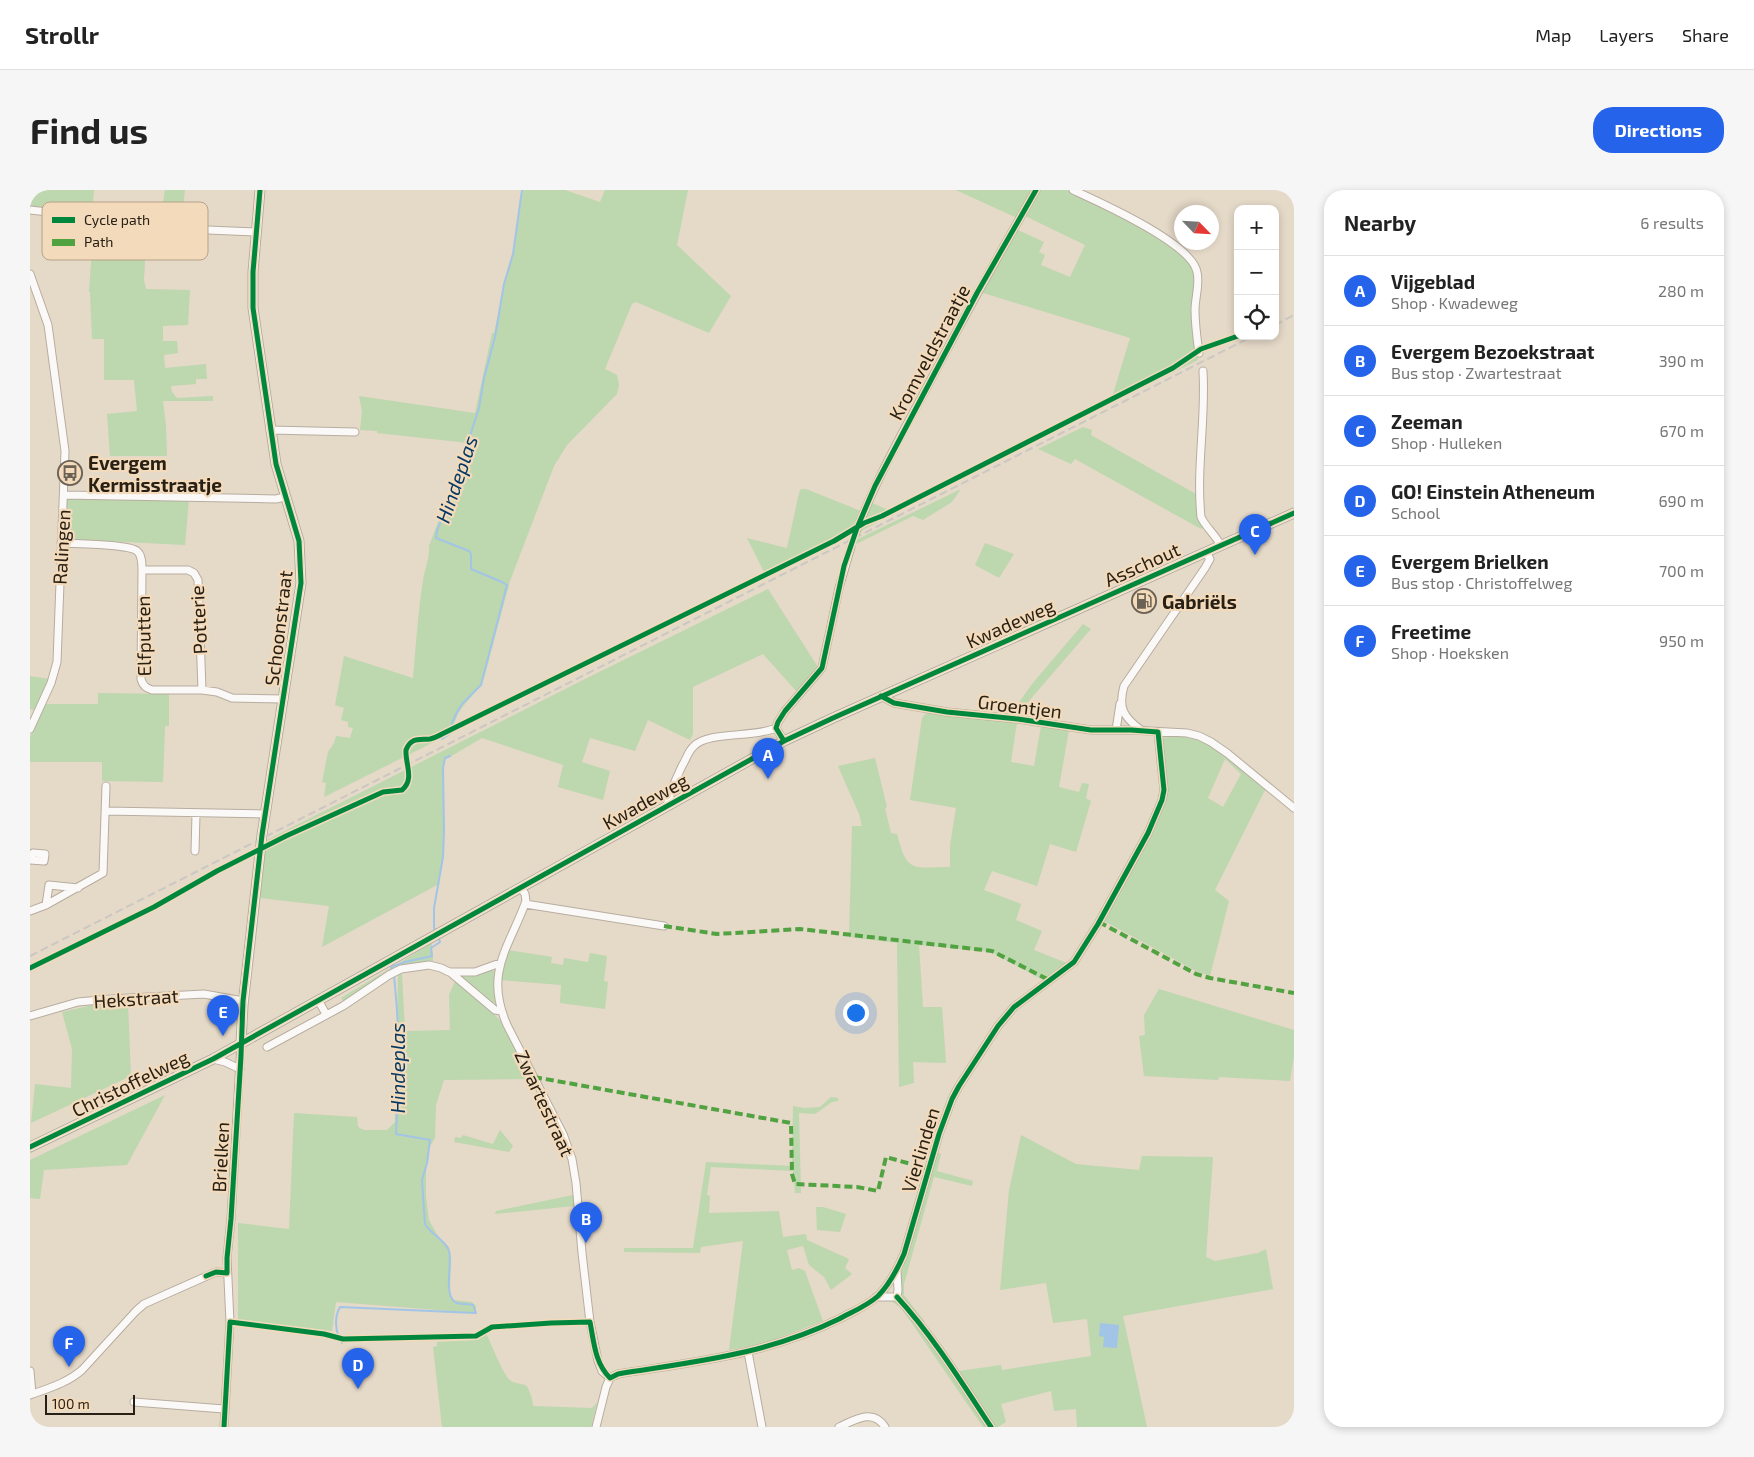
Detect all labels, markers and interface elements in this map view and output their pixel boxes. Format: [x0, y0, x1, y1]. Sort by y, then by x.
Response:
text: Strollr [25, 20, 99, 49]
text: Map [1535, 24, 1571, 46]
text: Layers [1599, 24, 1654, 46]
text: Share [1682, 24, 1729, 46]
button: Directions [1593, 107, 1724, 153]
text: Find us [30, 109, 148, 151]
legend [42, 202, 208, 260]
north arrow [1174, 205, 1219, 250]
map controls [1234, 205, 1279, 340]
button: + [1234, 205, 1279, 250]
text: Nearby [1344, 210, 1416, 235]
text: Cycle path [84, 211, 150, 228]
text: 6 results [1640, 213, 1704, 232]
text: Path [84, 233, 113, 250]
button: − [1234, 250, 1279, 295]
text: Vijgeblad [1391, 270, 1475, 293]
street label: Kromveldstraatje [884, 280, 974, 424]
text: A [1355, 281, 1365, 300]
text: 280 m [1658, 281, 1704, 300]
text: Shop · Kwadeweg [1391, 293, 1518, 312]
button: locate [1234, 295, 1279, 340]
text: Evergem Bezoekstraat [1391, 340, 1595, 363]
text: B [1355, 351, 1365, 370]
text: 390 m [1659, 351, 1704, 370]
text: Bus stop · Zwartestraat [1391, 363, 1562, 382]
text: Zeeman [1391, 410, 1463, 433]
text: C [1355, 421, 1365, 440]
text: 670 m [1659, 421, 1704, 440]
water label: Hindeplas [430, 432, 482, 526]
text: Shop · Hulleken [1391, 433, 1502, 452]
place label: Evergem Kermisstraatje [88, 451, 222, 496]
bus stop icon: Evergem Kermisstraatje [57, 460, 83, 486]
text: GO! Einstein Atheneum [1391, 480, 1595, 503]
text: D [1355, 491, 1365, 510]
text: 690 m [1658, 491, 1704, 510]
text: School [1391, 503, 1440, 522]
street label: Ralingen [48, 509, 74, 585]
pin: C [1239, 514, 1271, 555]
street label: Asschout [1101, 537, 1183, 591]
text: Evergem Brielken [1391, 550, 1549, 573]
text: E [1355, 561, 1365, 580]
text: 700 m [1659, 561, 1704, 580]
street label: Schoonstraat [260, 569, 296, 687]
text: Bus stop · Christoffelweg [1391, 573, 1572, 592]
street label: Potterie [185, 585, 211, 655]
fuel station icon: Gabriëls [1131, 588, 1157, 614]
place label: Gabriëls [1162, 590, 1237, 613]
street label: Kwadeweg [962, 593, 1058, 653]
street label: Elfputten [131, 595, 155, 677]
text: Freetime [1391, 620, 1471, 643]
text: F [1356, 631, 1364, 650]
text: 950 m [1659, 631, 1704, 650]
text: Shop · Hoeksken [1391, 643, 1509, 662]
street label: Groentjen [977, 689, 1063, 723]
pin: A [752, 738, 784, 779]
street label: Kwadeweg [598, 768, 692, 834]
street label: Hekstraat [93, 984, 179, 1012]
pin: E [207, 995, 239, 1036]
your location [843, 1000, 869, 1026]
water label: Hindeplas [385, 1023, 409, 1113]
street label: Christoffelweg [68, 1045, 193, 1121]
street label: Zwartestraat [510, 1046, 580, 1160]
street label: Vierlinden [896, 1105, 944, 1195]
street label: Brielken [207, 1121, 233, 1193]
pin: B [570, 1202, 602, 1243]
pin: F [53, 1326, 85, 1367]
pin: D [342, 1348, 374, 1389]
scale bar [45, 1392, 135, 1415]
text: 100 m [52, 1395, 90, 1412]

